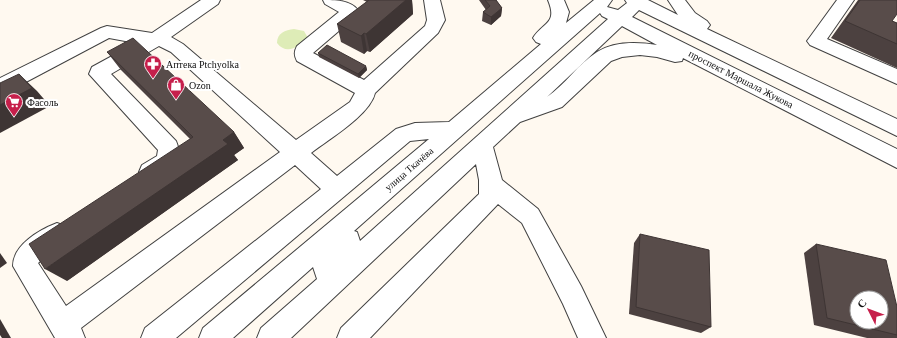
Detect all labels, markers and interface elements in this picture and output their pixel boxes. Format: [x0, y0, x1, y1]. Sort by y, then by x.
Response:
street label: проспект Маршала Жукова [687, 48, 796, 110]
pharmacy icon: Аптека Ptchyolka [143, 54, 163, 79]
place label: Аптека Ptchyolka [166, 59, 240, 70]
shop icon: Ozon [166, 75, 186, 100]
place label: Ozon [189, 80, 211, 91]
supermarket icon: Фасоль [4, 92, 24, 117]
place label: Фасоль [27, 97, 59, 108]
street label: улица Ткачёва [383, 145, 436, 193]
north arrow [849, 290, 889, 330]
text: С [854, 296, 869, 310]

